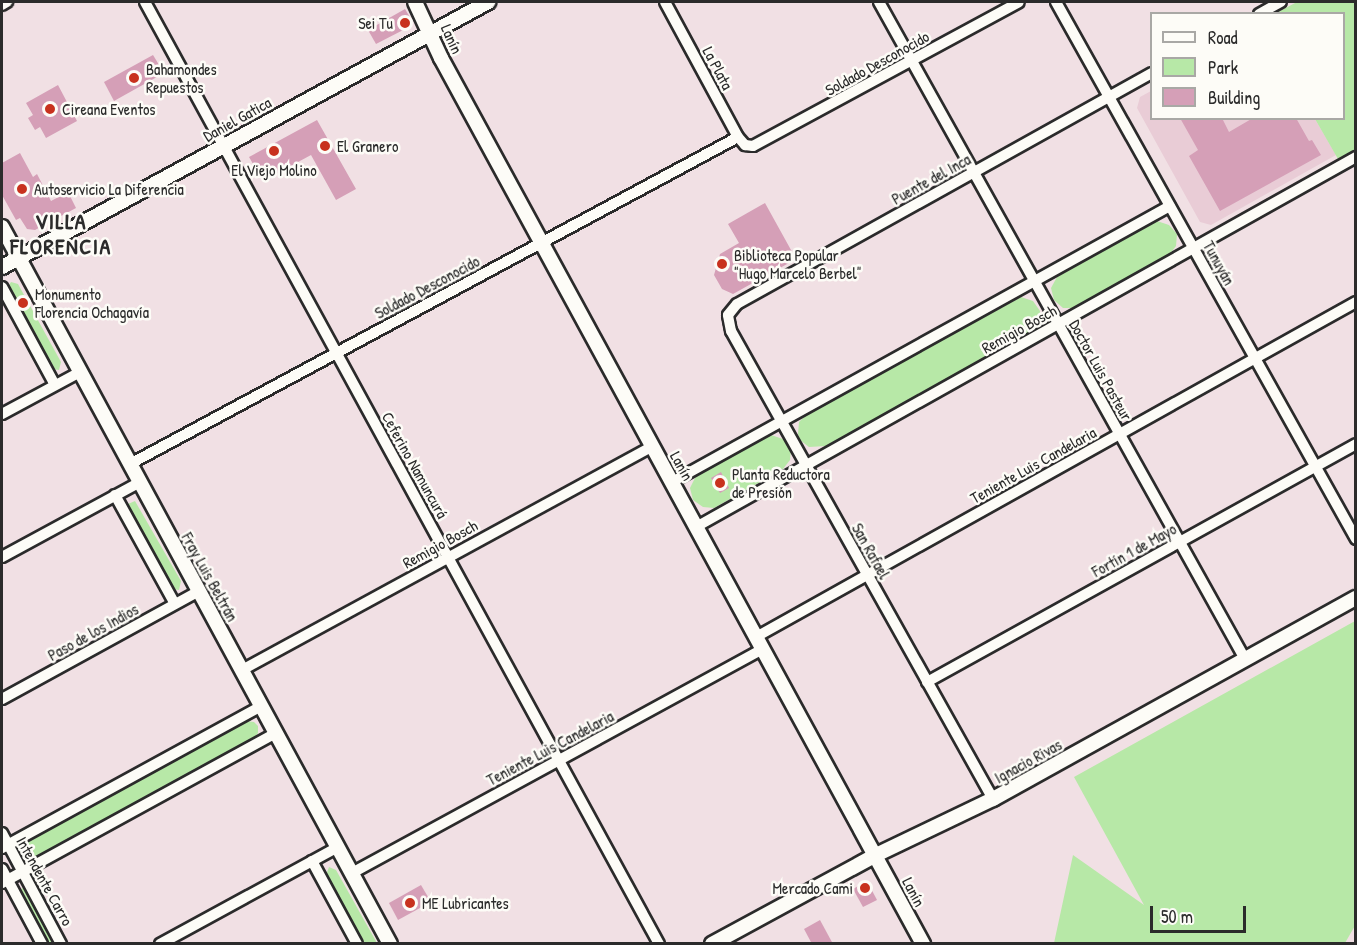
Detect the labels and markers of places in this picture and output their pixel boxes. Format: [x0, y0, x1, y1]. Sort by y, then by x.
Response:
place label: Sei Tu [358, 13, 393, 33]
marker: Sei Tu [398, 16, 412, 30]
place label: Bahamondes Repuestos [146, 59, 217, 97]
marker: Bahamondes Repuestos [127, 71, 141, 85]
place label: Cireana Eventos [62, 99, 156, 119]
marker: Cireana Eventos [43, 102, 57, 116]
place label: El Granero [337, 136, 398, 156]
marker: El Granero [318, 139, 332, 153]
marker: El Viejo Molino [267, 144, 281, 158]
place label: El Viejo Molino [231, 160, 317, 180]
place label: Autoservicio La Diferencia [34, 179, 184, 199]
marker: Autoservicio La Diferencia [15, 182, 29, 196]
place label: Biblioteca Popular "Hugo Marcelo Berbel" [734, 245, 862, 283]
marker: Biblioteca Popular "Hugo Marcelo Berbel" [715, 257, 729, 271]
place label: Monumento Florencia Ochagavía [35, 284, 149, 322]
marker: Monumento Florencia Ochagavía [16, 296, 30, 310]
place label: Planta Reductora de Presión [732, 464, 830, 502]
marker: Planta Reductora de Presión [713, 476, 727, 490]
place label: Mercado Cami [773, 878, 853, 898]
marker: Mercado Cami [858, 881, 872, 895]
place label: ME Lubricantes [422, 893, 509, 913]
marker: ME Lubricantes [403, 896, 417, 910]

